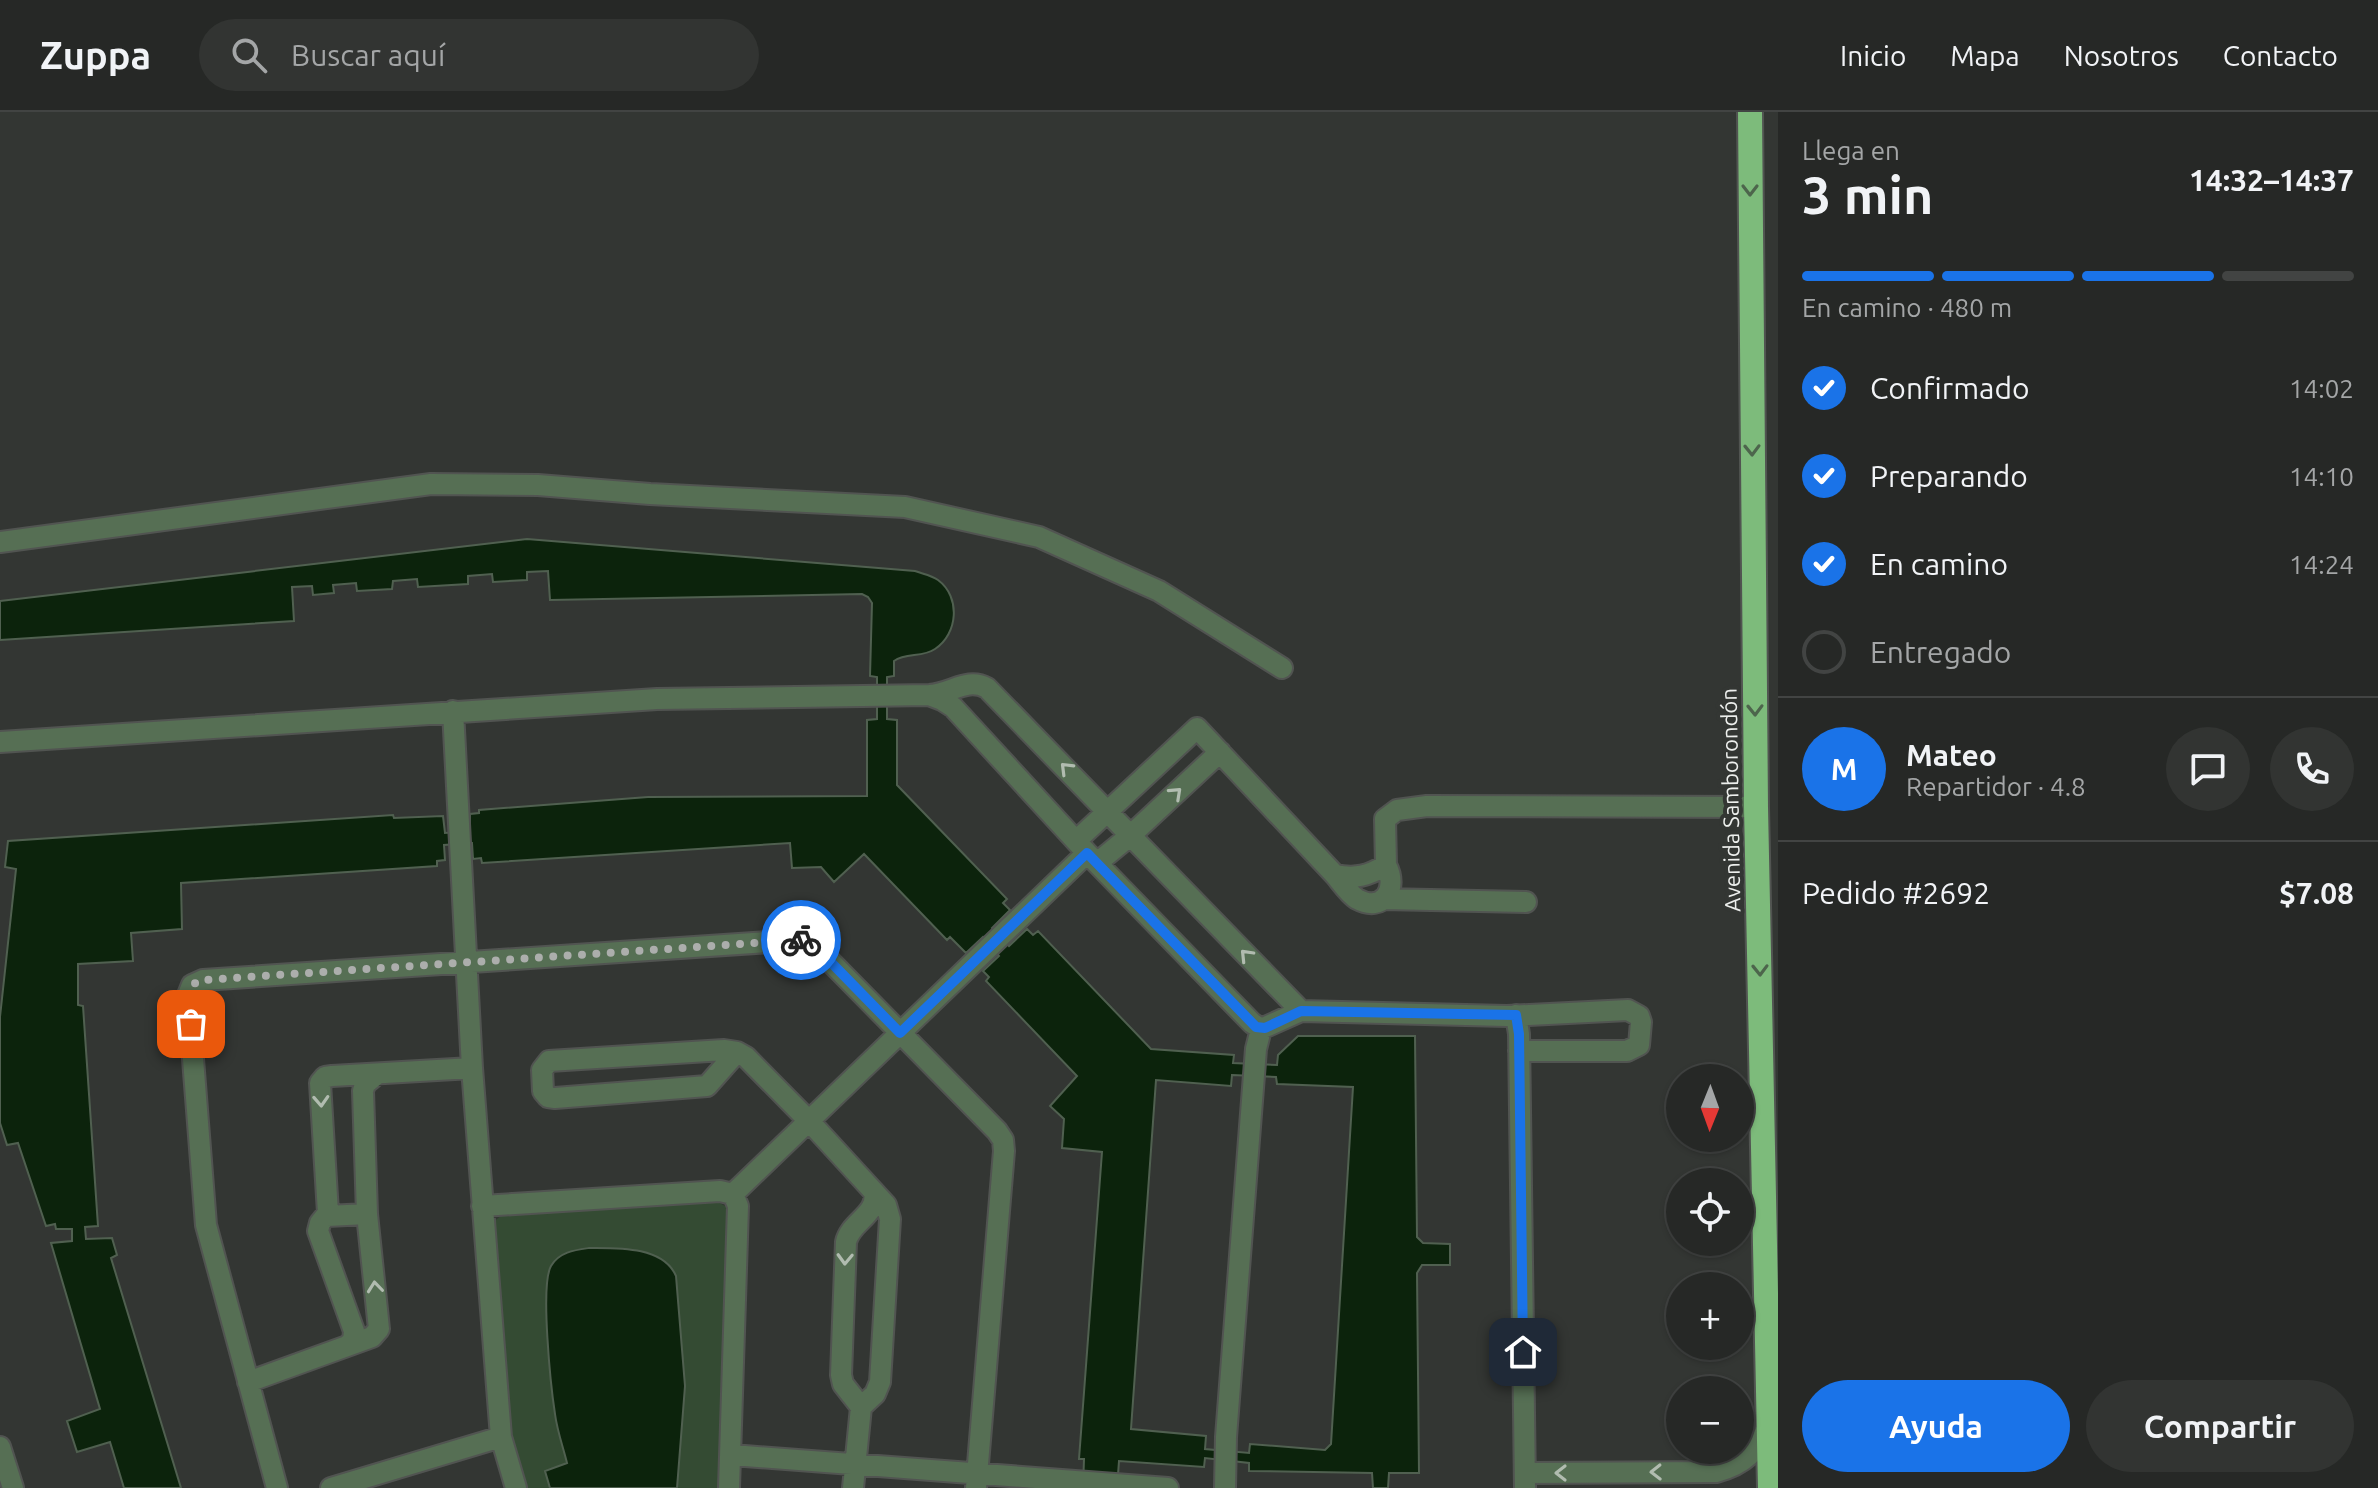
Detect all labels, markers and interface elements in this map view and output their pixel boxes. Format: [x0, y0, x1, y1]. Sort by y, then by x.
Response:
search box [199, 19, 759, 91]
icon: search [227, 33, 271, 77]
text: Zuppa [40, 34, 151, 76]
text: Buscar aquí [291, 38, 445, 72]
text: Inicio [1840, 40, 1906, 71]
text: Mapa [1950, 40, 2020, 71]
text: Nosotros [2064, 40, 2179, 71]
text: Contacto [2223, 40, 2338, 71]
text: Llega en [1802, 136, 1900, 165]
text: 14:32–14:37 [2189, 163, 2354, 197]
text: 3 min [1802, 166, 1933, 224]
one-way arrow [1741, 184, 1759, 197]
text: En camino · 480 m [1802, 293, 2012, 322]
icon: check [1802, 366, 1846, 410]
text: Confirmado [1870, 371, 2030, 405]
text: 14:02 [2289, 374, 2354, 403]
one-way arrow [1743, 444, 1761, 457]
icon: check [1802, 454, 1846, 498]
text: Preparando [1870, 459, 2028, 493]
text: 14:10 [2289, 462, 2354, 491]
icon: check [1802, 542, 1846, 586]
text: En camino [1870, 547, 2008, 581]
text: 14:24 [2289, 550, 2354, 579]
text: Entregado [1870, 635, 2011, 669]
street label: Avenida Samborondón [1716, 688, 1744, 912]
one-way arrow [1746, 704, 1764, 717]
button: chat [2166, 727, 2250, 811]
button: phone [2270, 727, 2354, 811]
text: Mateo [1906, 738, 1997, 772]
text: M [1831, 752, 1857, 786]
one-way arrow [1061, 763, 1075, 777]
text: Repartidor · 4.8 [1906, 772, 2086, 801]
one-way arrow [1166, 789, 1181, 803]
text: Pedido #2692 [1802, 876, 1990, 910]
text: $7.08 [2279, 876, 2354, 910]
courier [761, 900, 841, 980]
icon: bike [779, 918, 823, 962]
one-way arrow [1241, 950, 1256, 964]
one-way arrow [1751, 964, 1768, 977]
pin [157, 990, 225, 1058]
icon: bag [169, 1002, 213, 1046]
north arrow [1666, 1064, 1754, 1152]
map controls [1666, 1064, 1754, 1464]
one-way arrow [312, 1095, 329, 1108]
button: locate [1666, 1168, 1754, 1256]
one-way arrow [837, 1253, 854, 1266]
button: + [1666, 1272, 1754, 1360]
one-way arrow [366, 1280, 383, 1293]
pin [1489, 1318, 1557, 1386]
icon: home [1501, 1330, 1545, 1374]
button: − [1666, 1376, 1754, 1464]
button: Ayuda [1802, 1380, 2070, 1472]
button: Compartir [2086, 1380, 2354, 1472]
one-way arrow [1554, 1464, 1567, 1482]
one-way arrow [1649, 1464, 1662, 1481]

